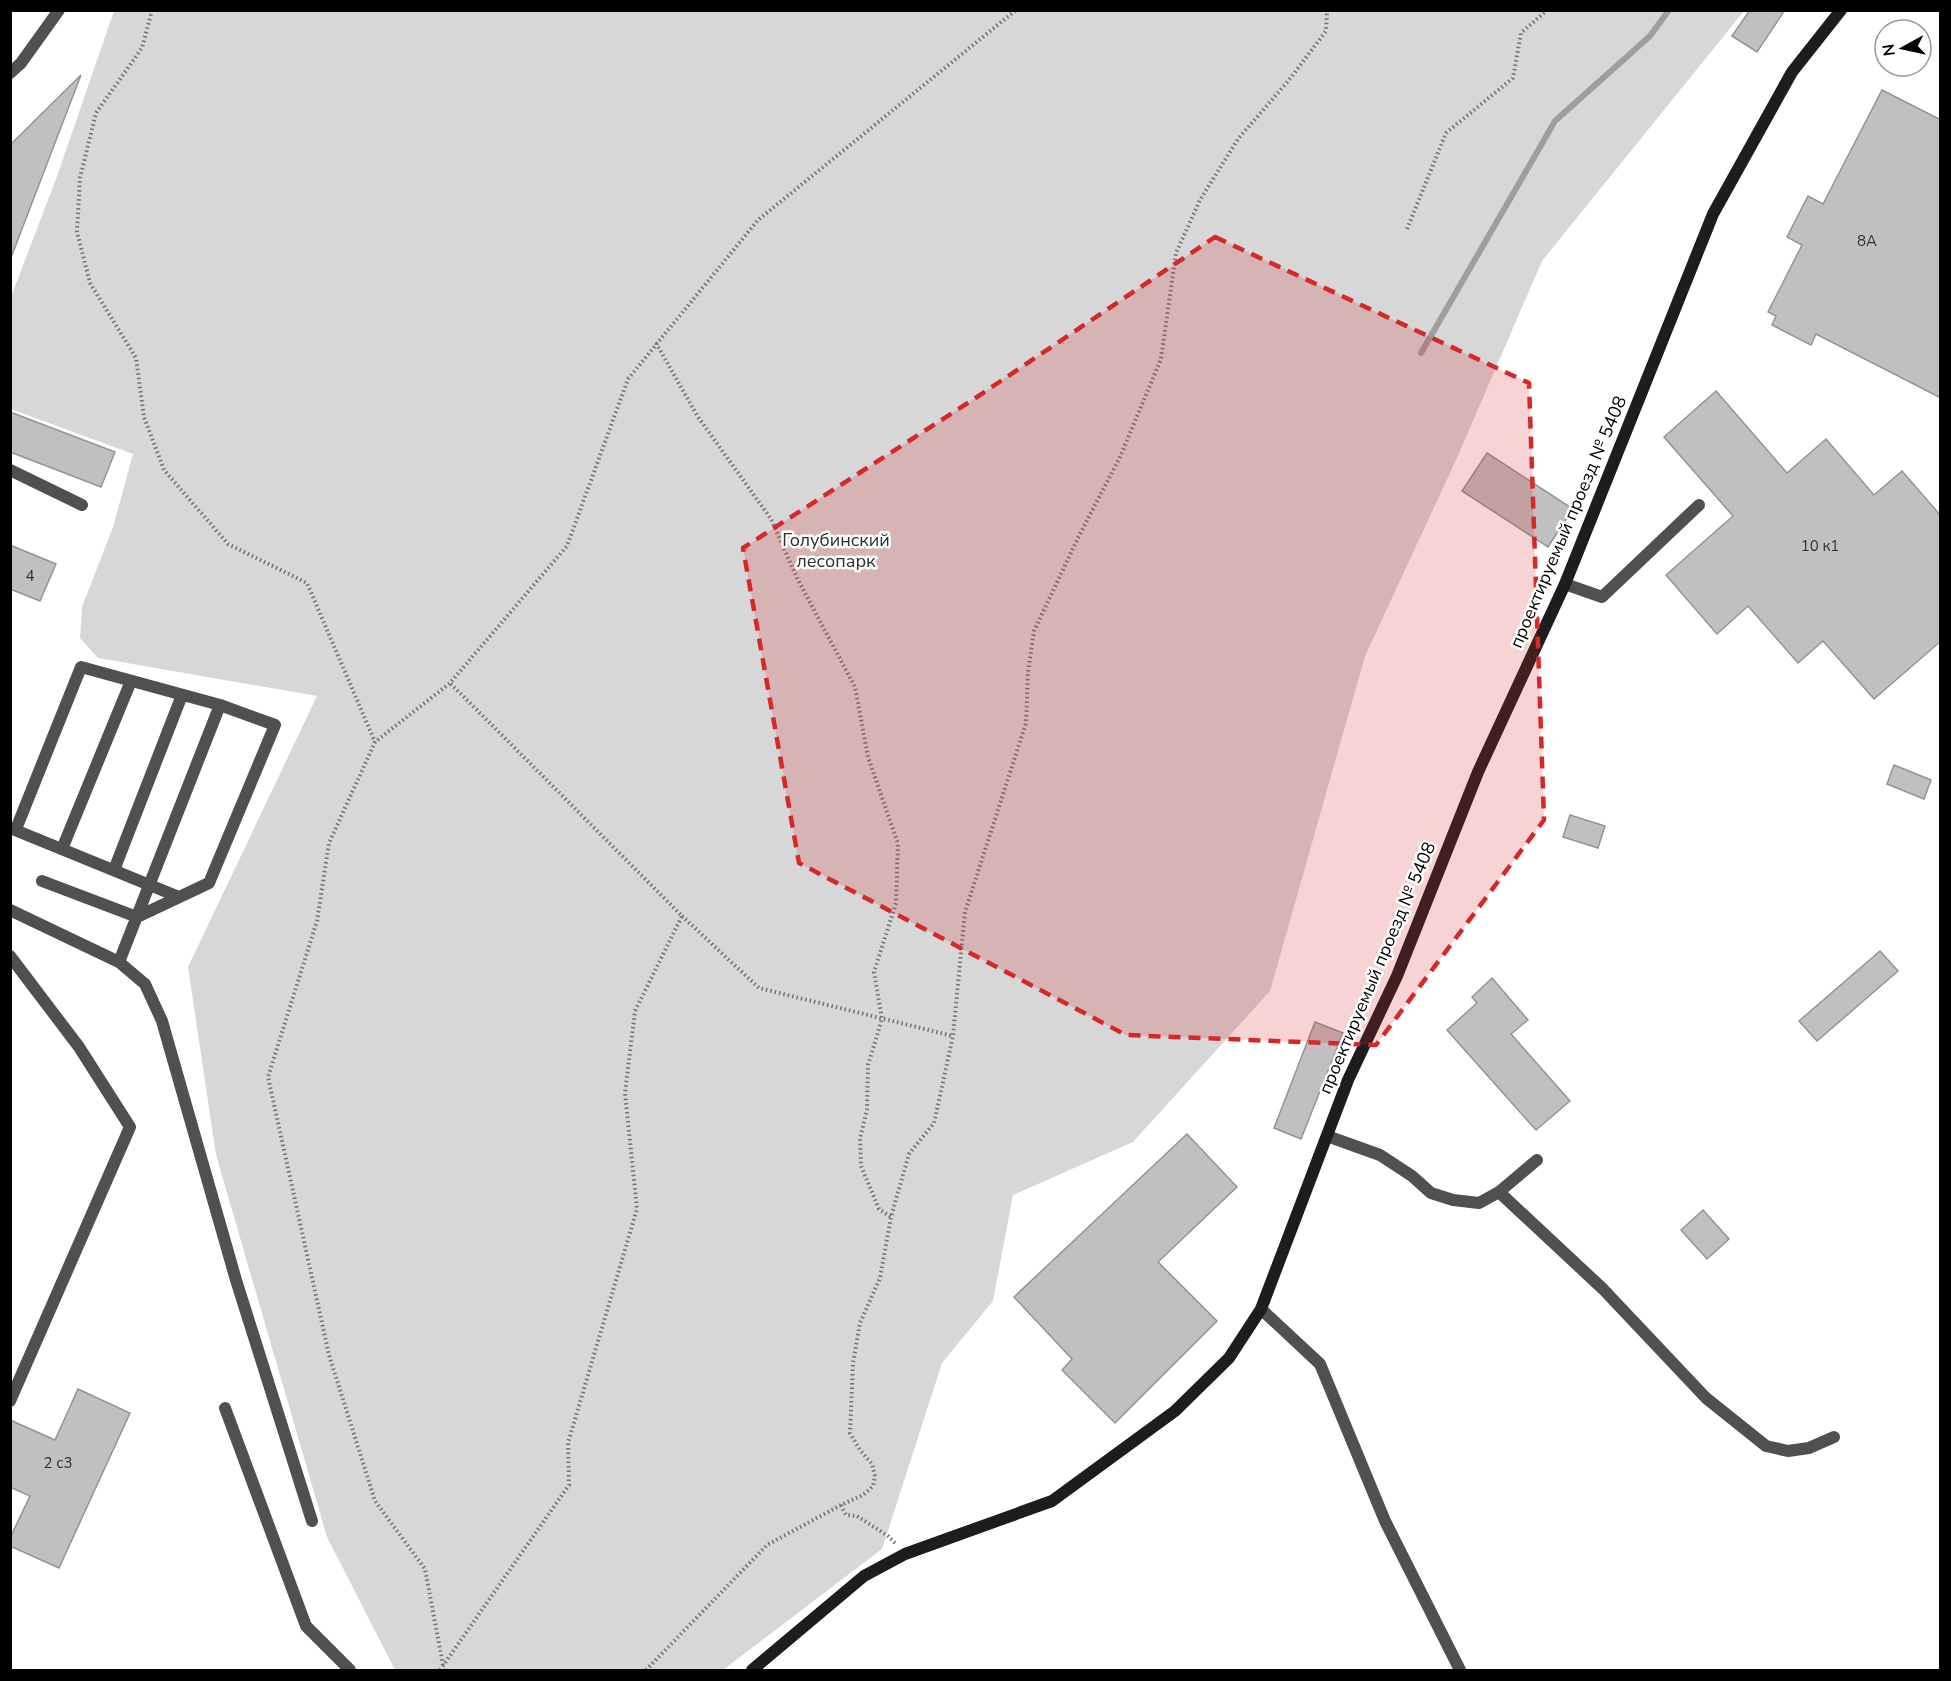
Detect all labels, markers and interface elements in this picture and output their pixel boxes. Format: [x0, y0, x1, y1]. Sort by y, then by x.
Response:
north arrow [1873, 18, 1933, 78]
text: N [1877, 42, 1901, 57]
house number: 8А [1857, 231, 1877, 251]
street label: проектируемый проезд № 5408 [1504, 392, 1632, 652]
park label: Голубинский лесопарк [782, 528, 890, 573]
house number: 10 к1 [1801, 536, 1839, 556]
house number: 4 [25, 566, 35, 586]
street label: проектируемый проезд № 5408 [1313, 838, 1441, 1098]
house number: 2 с3 [44, 1453, 72, 1473]

